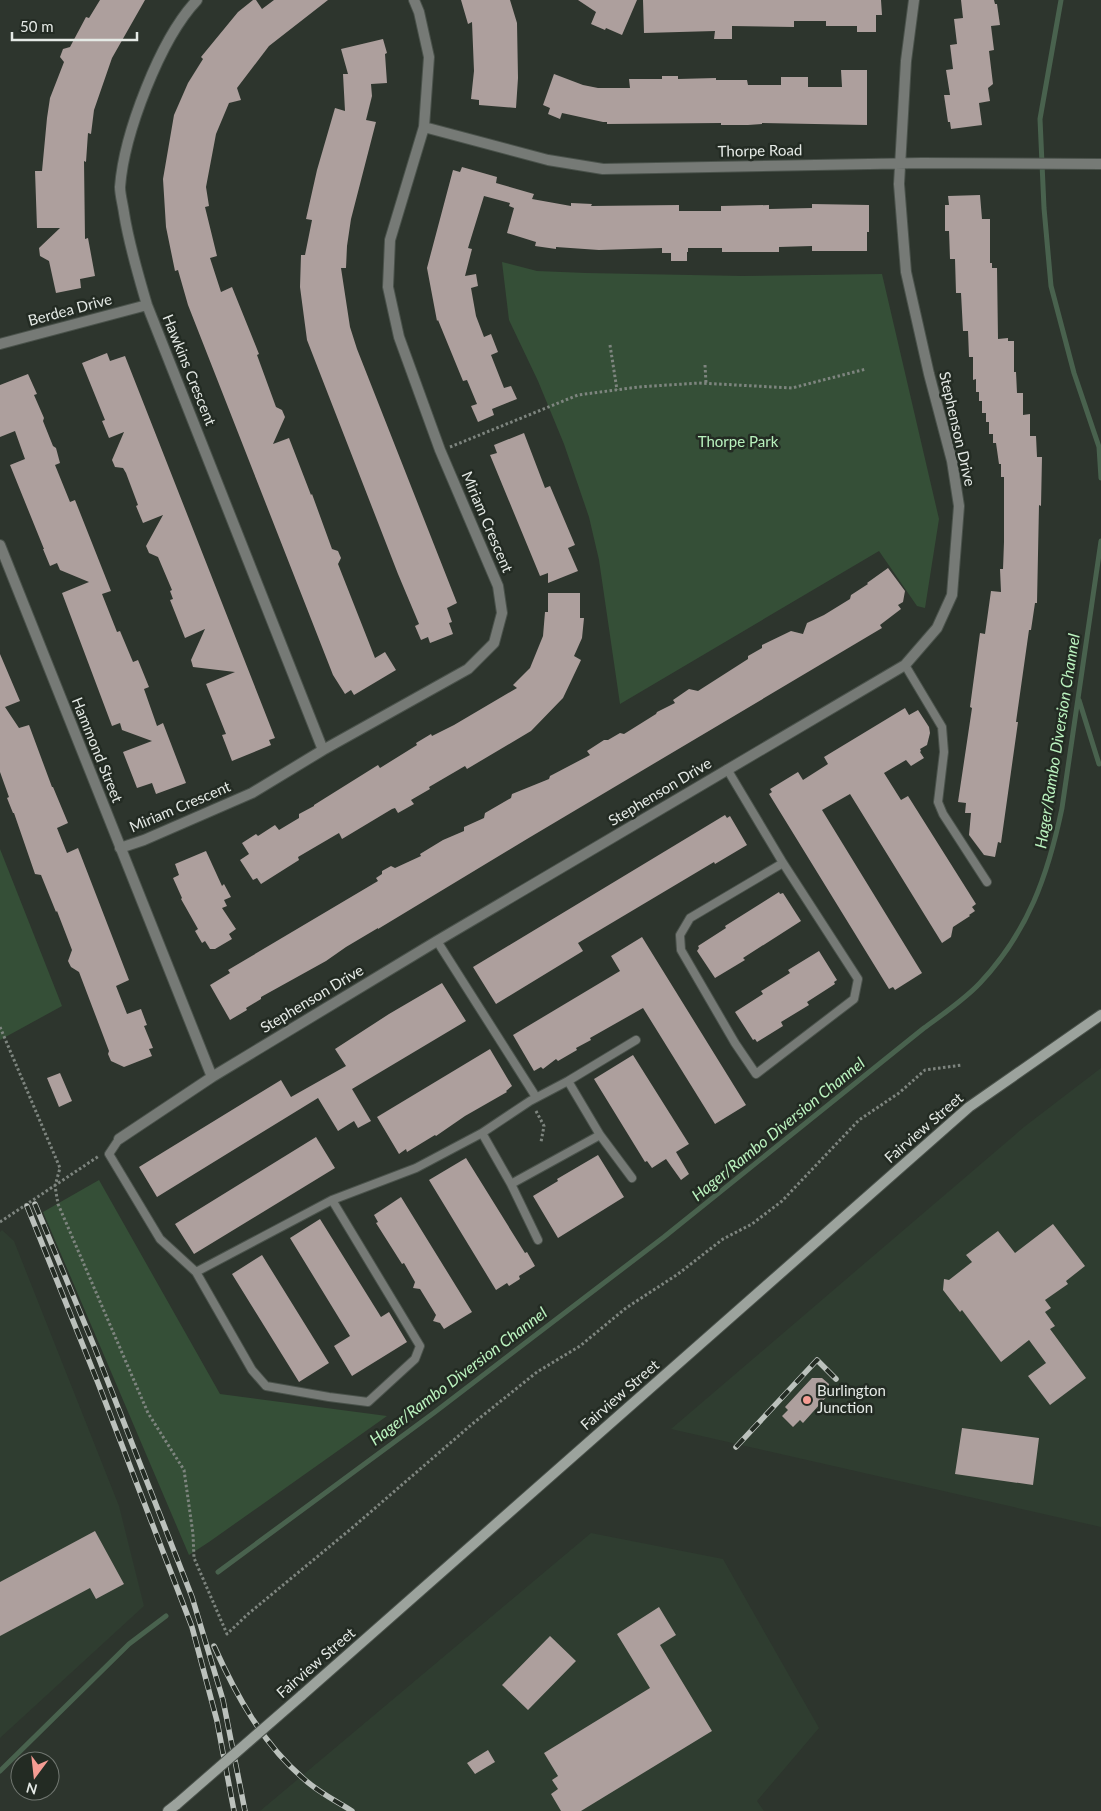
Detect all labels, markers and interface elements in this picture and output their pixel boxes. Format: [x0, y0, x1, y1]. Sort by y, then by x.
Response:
scale bar [12, 10, 138, 42]
text: 50 m [20, 17, 54, 35]
street label: Thorpe Road [718, 140, 802, 160]
street label: Berdea Drive [26, 289, 114, 329]
street label: Hawkins Crescent [159, 311, 221, 428]
street label: Stephenson Drive [936, 370, 980, 488]
park label: Thorpe Park [698, 432, 779, 450]
street label: Miriam Crescent [458, 468, 518, 576]
water label: Hager/Rambo Diversion Channel [1030, 632, 1083, 850]
street label: Hammond Street [69, 694, 127, 805]
street label: Stephenson Drive [605, 753, 714, 829]
street label: Miriam Crescent [126, 776, 234, 836]
street label: Stephenson Drive [257, 960, 366, 1036]
water label: Hager/Rambo Diversion Channel [687, 1053, 868, 1204]
street label: Fairview Street [880, 1088, 967, 1166]
water label: Hager/Rambo Diversion Channel [365, 1302, 550, 1449]
street label: Fairview Street [576, 1355, 663, 1433]
place label: Burlington Junction [817, 1381, 886, 1416]
marker: Burlington Junction [801, 1394, 813, 1406]
street label: Fairview Street [272, 1623, 359, 1701]
north arrow [10, 1751, 60, 1801]
text: N [24, 1779, 39, 1799]

